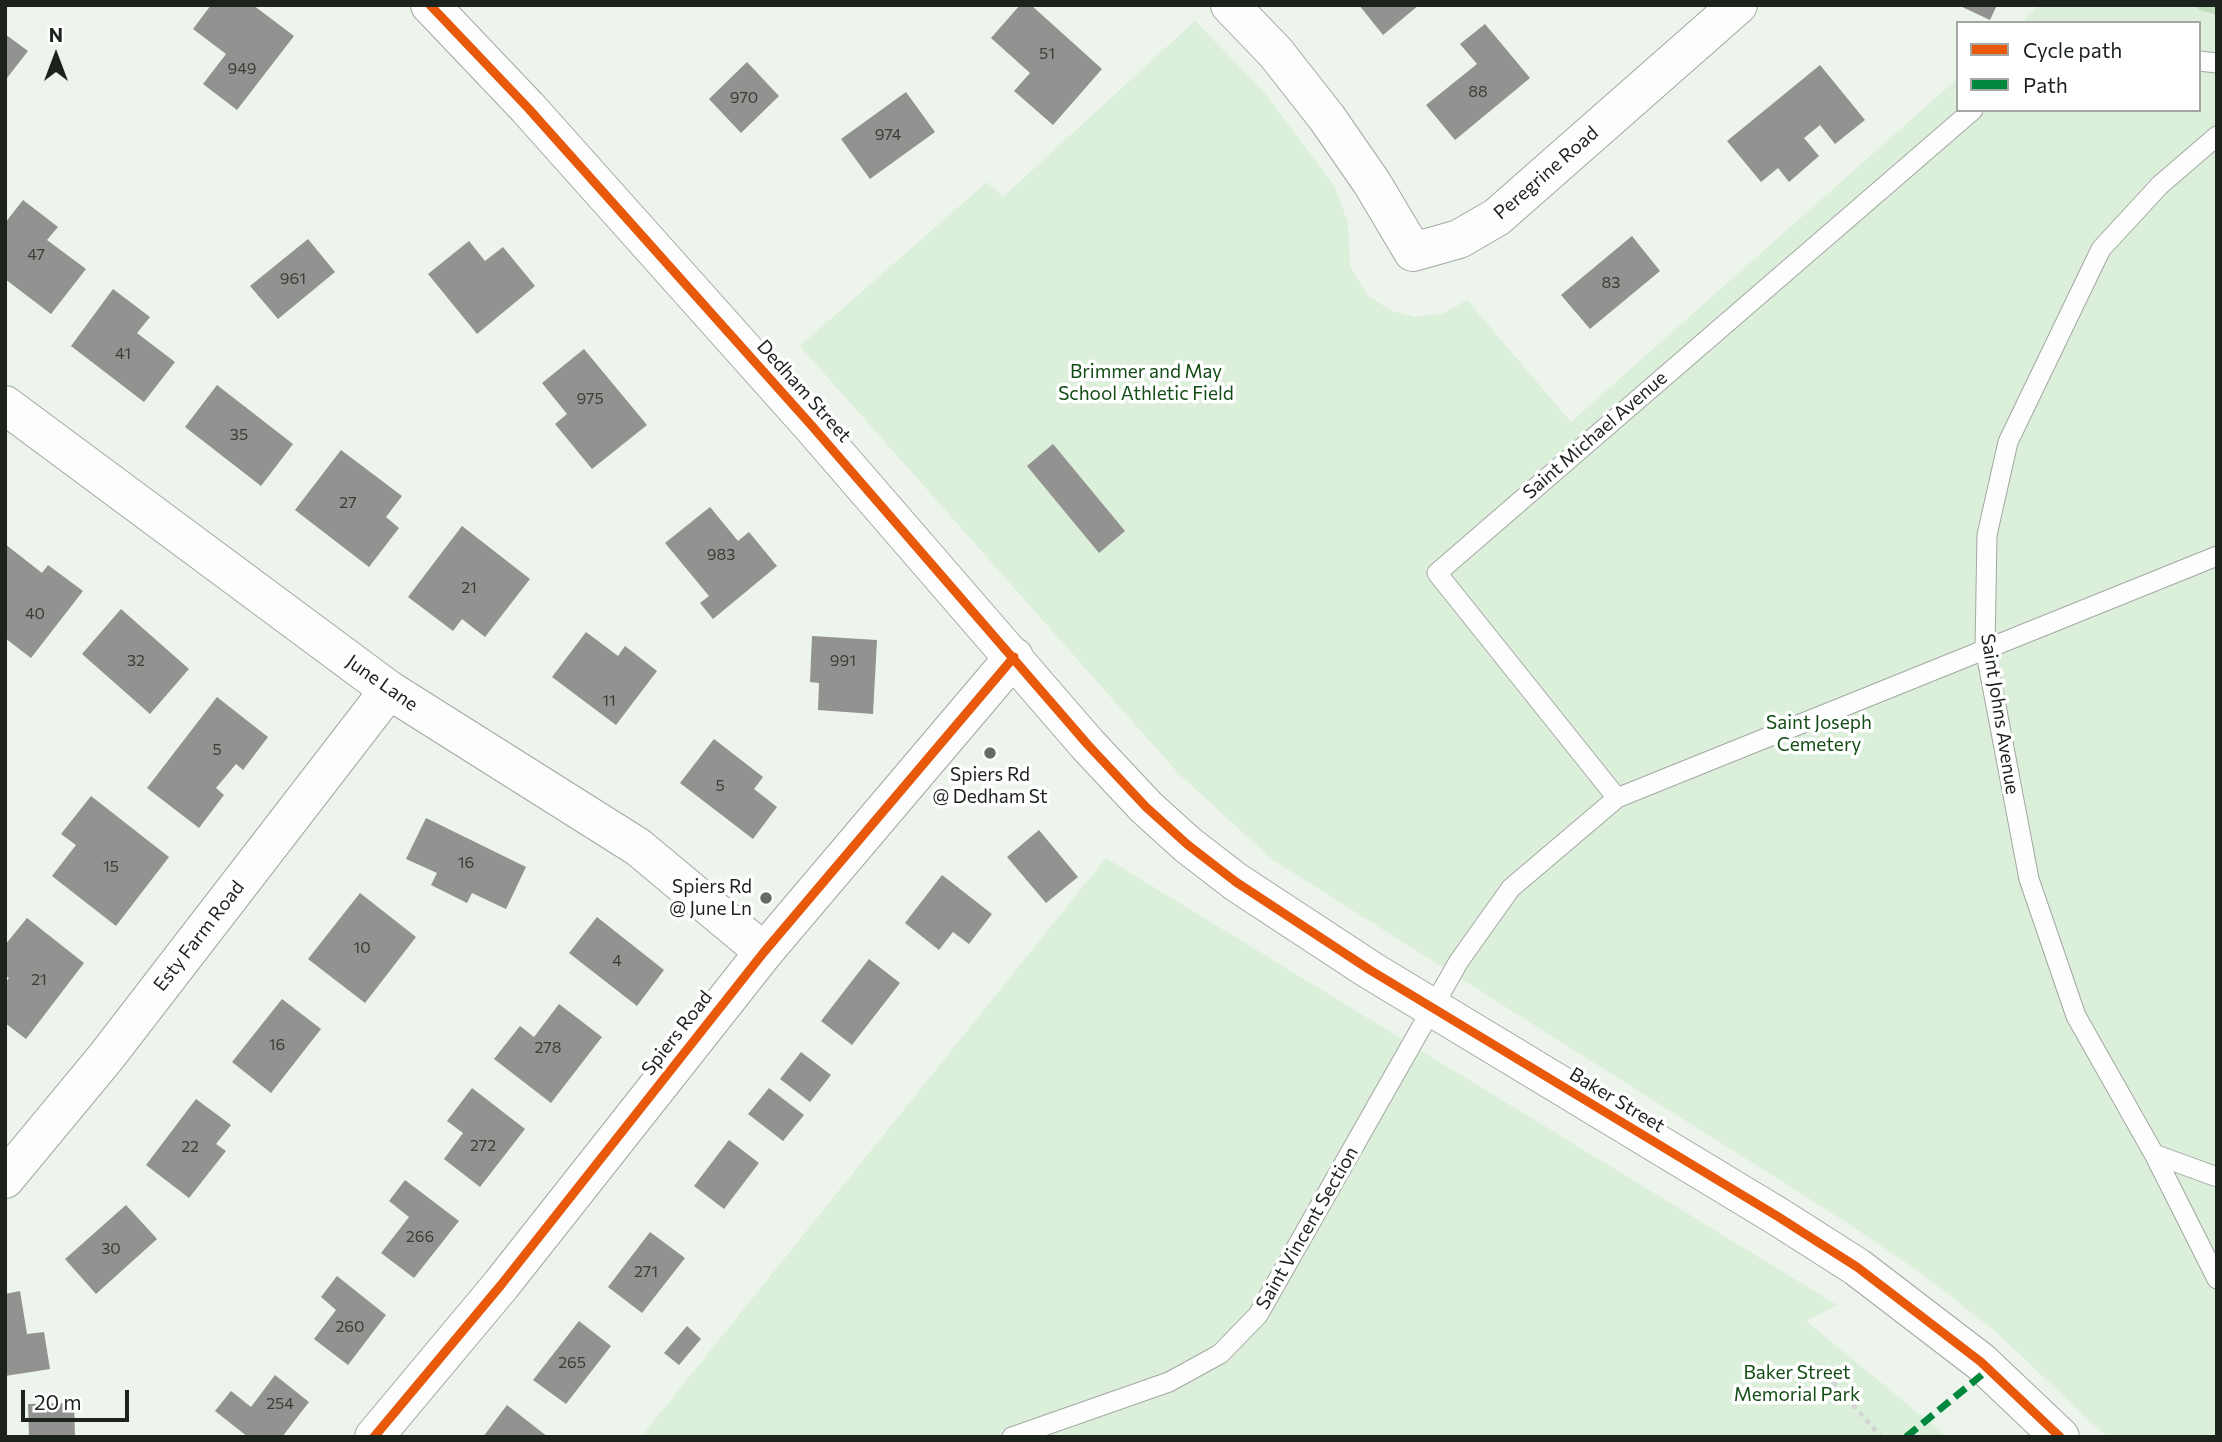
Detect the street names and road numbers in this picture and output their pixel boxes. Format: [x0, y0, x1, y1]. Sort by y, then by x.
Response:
street label: Peregrine Road [1489, 122, 1603, 224]
street label: Dedham Street [752, 335, 856, 447]
street label: Saint Michael Avenue [1518, 366, 1672, 504]
street label: Saint Johns Avenue [1976, 632, 2024, 796]
street label: June Lane [342, 650, 422, 716]
street label: Esty Farm Road [149, 876, 249, 996]
street label: Spiers Road [637, 986, 717, 1080]
street label: Baker Street [1565, 1063, 1669, 1137]
street label: Saint Vincent Section [1251, 1142, 1363, 1314]

